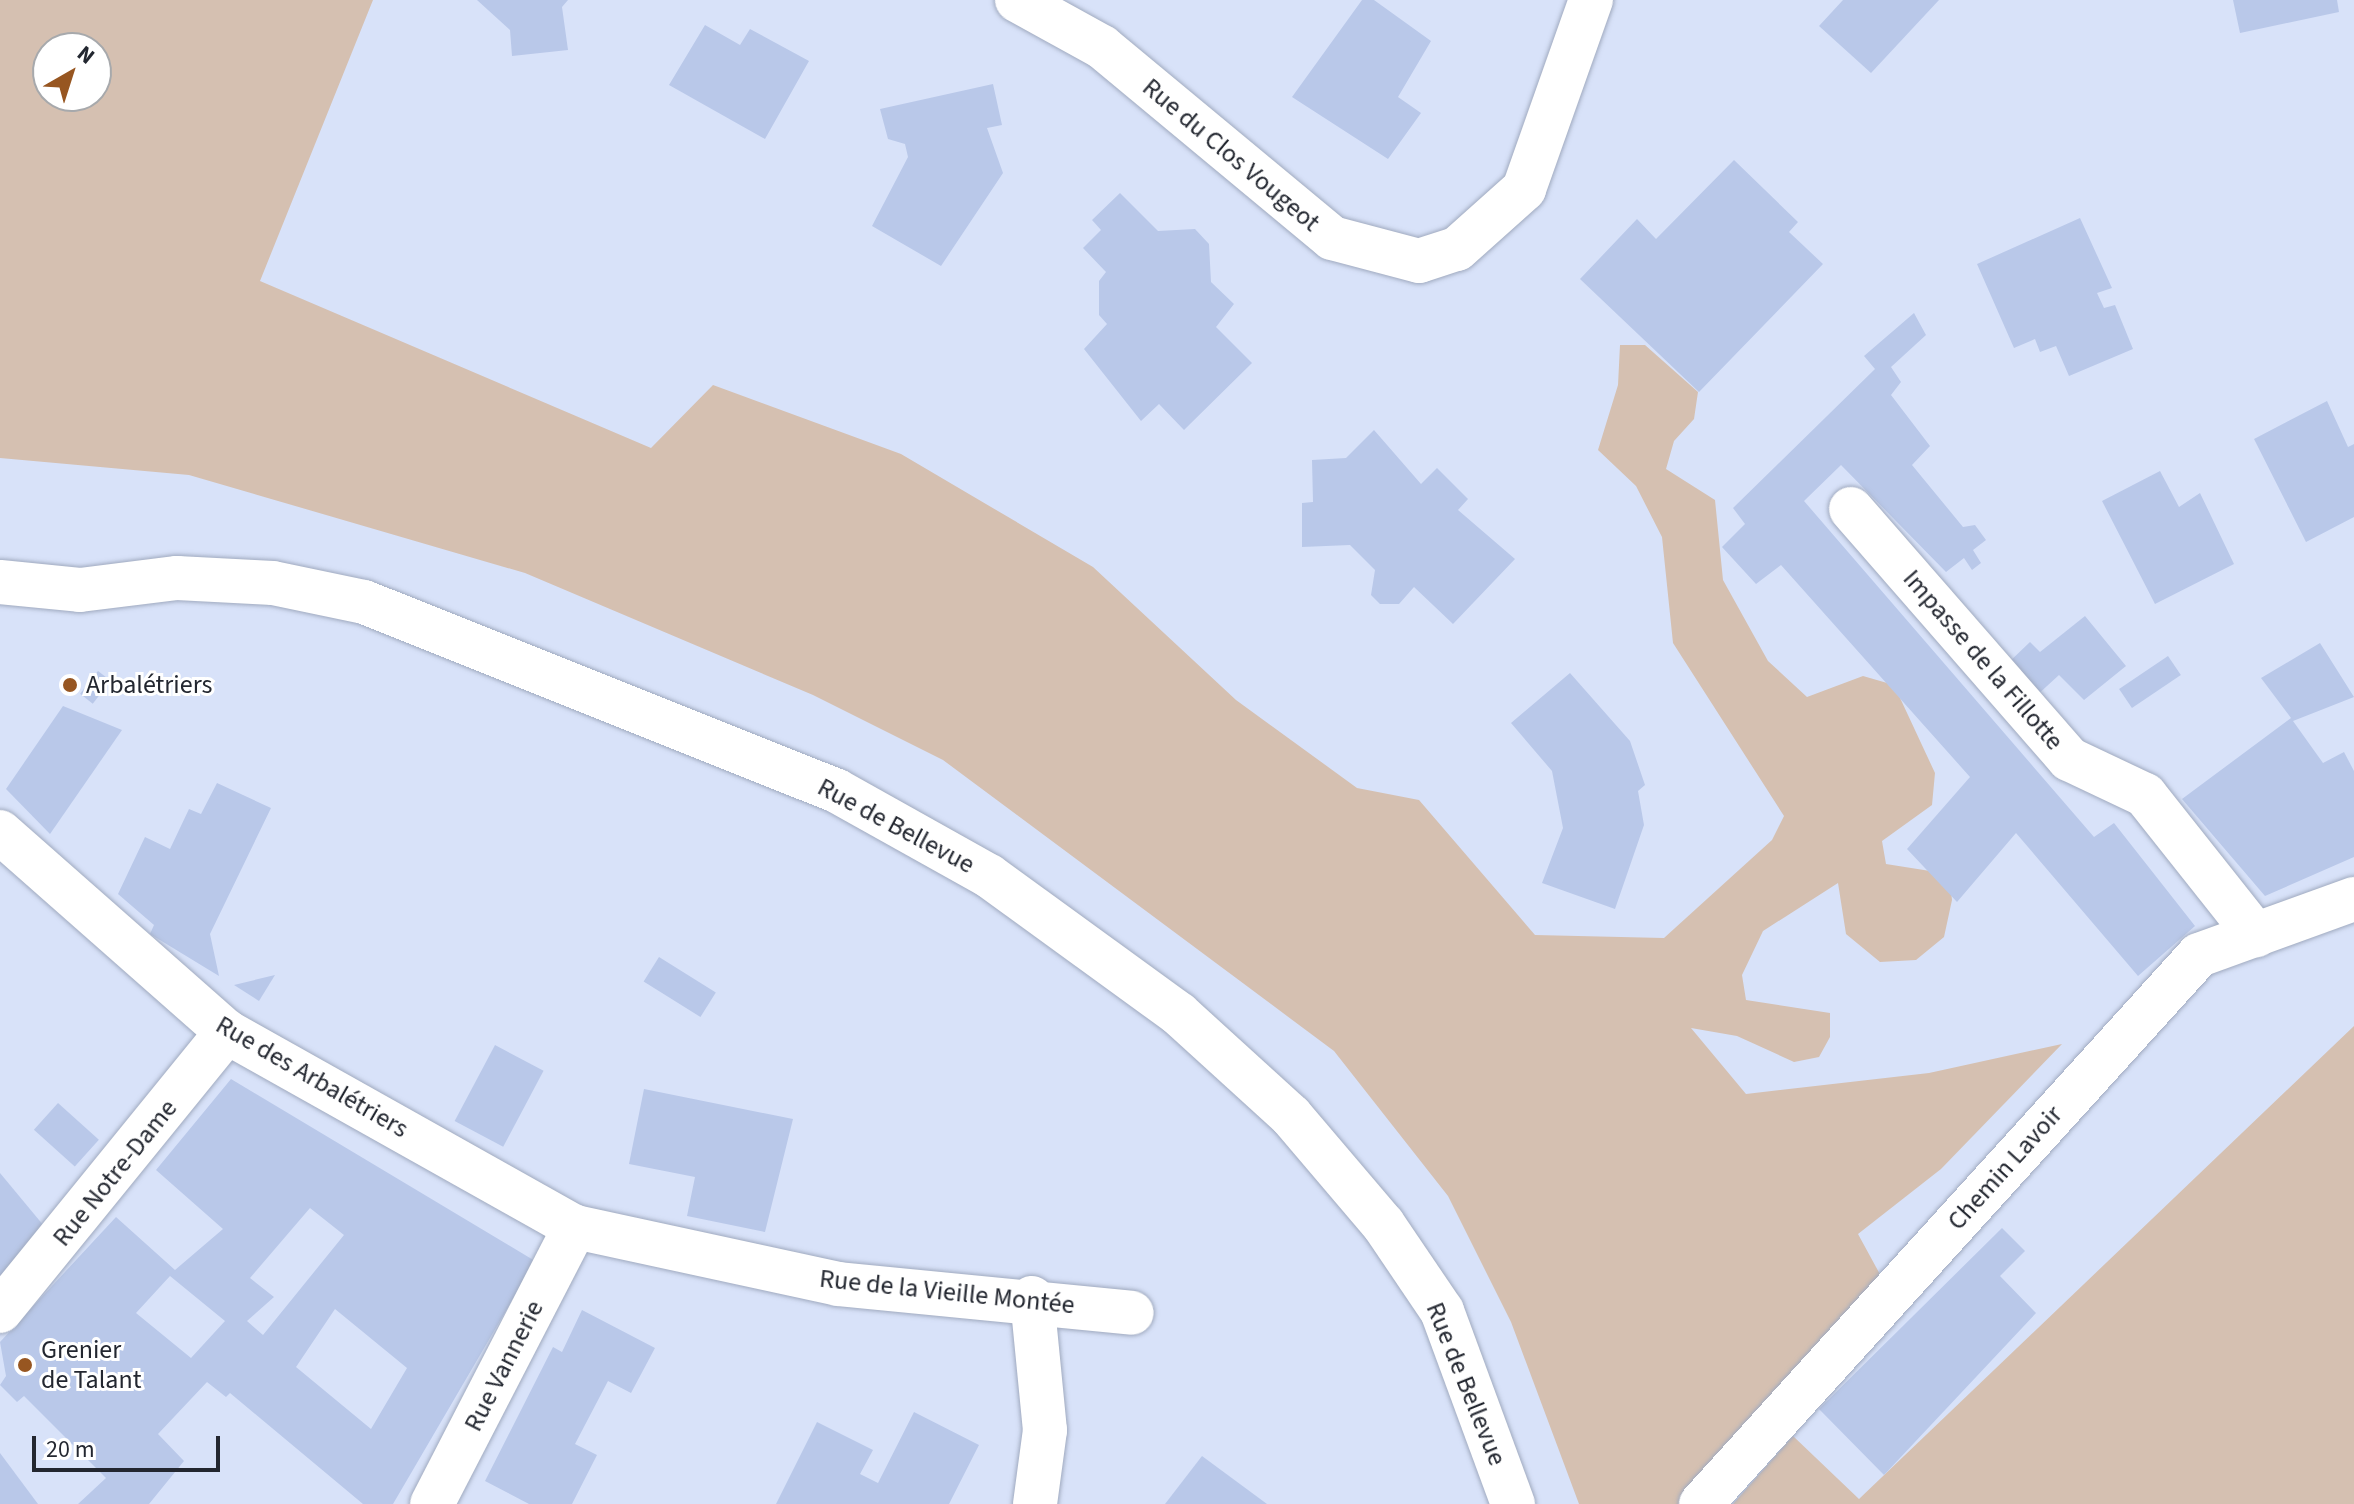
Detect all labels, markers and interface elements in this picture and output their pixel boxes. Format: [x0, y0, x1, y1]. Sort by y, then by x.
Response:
north arrow [32, 32, 112, 112]
text: N [70, 38, 102, 72]
street label: Rue du Clos Vougeot [1136, 72, 1326, 238]
street label: Impasse de la Fillotte [1896, 563, 2070, 757]
place label: Arbalétriers [86, 669, 212, 701]
marker: Arbalétriers [61, 676, 79, 694]
street label: Rue de Bellevue [812, 772, 980, 880]
street label: Rue des Arbalétriers [210, 1009, 414, 1145]
street label: Rue Notre-Dame [46, 1093, 184, 1253]
street label: Chemin Lavoir [1941, 1099, 2069, 1237]
street label: Rue de la Vieille Montée [818, 1263, 1076, 1321]
street label: Rue Vannerie [458, 1295, 550, 1437]
street label: Rue de Bellevue [1419, 1298, 1513, 1470]
place label: Grenier de Talant [41, 1334, 141, 1396]
marker: Grenier de Talant [16, 1356, 34, 1374]
scale bar [36, 1420, 224, 1470]
text: 20 m [46, 1432, 95, 1467]

